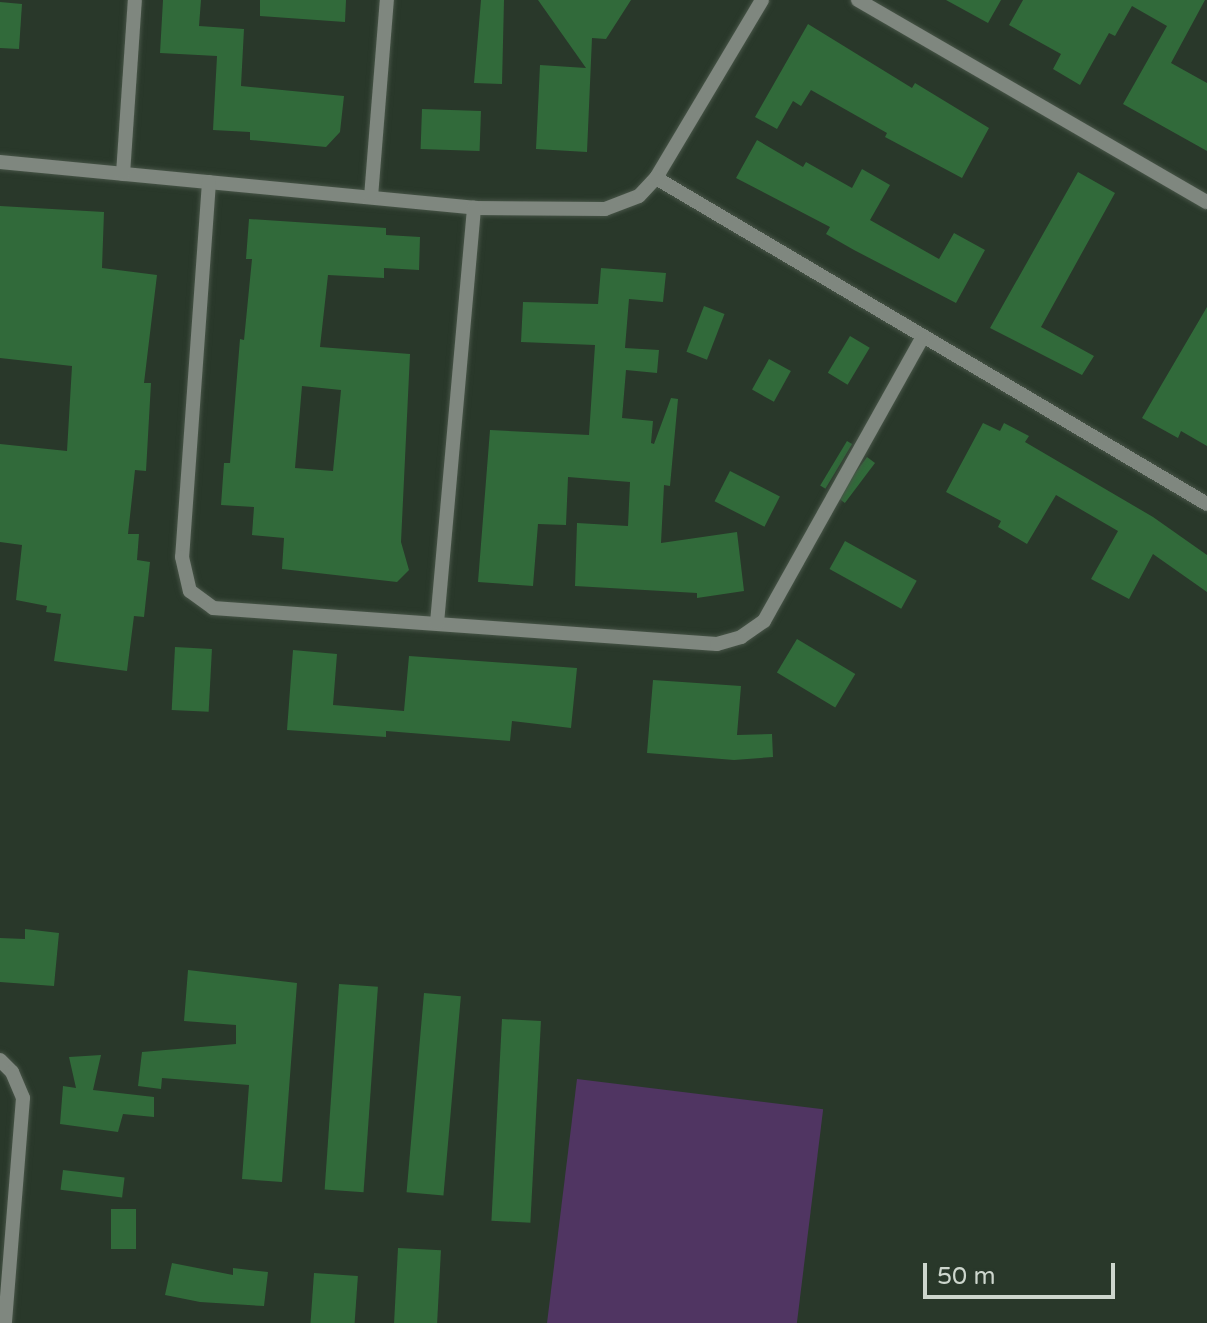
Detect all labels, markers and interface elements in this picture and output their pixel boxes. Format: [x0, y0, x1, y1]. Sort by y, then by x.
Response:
scale bar [927, 1247, 1119, 1297]
text: 50 m [937, 1262, 995, 1291]

